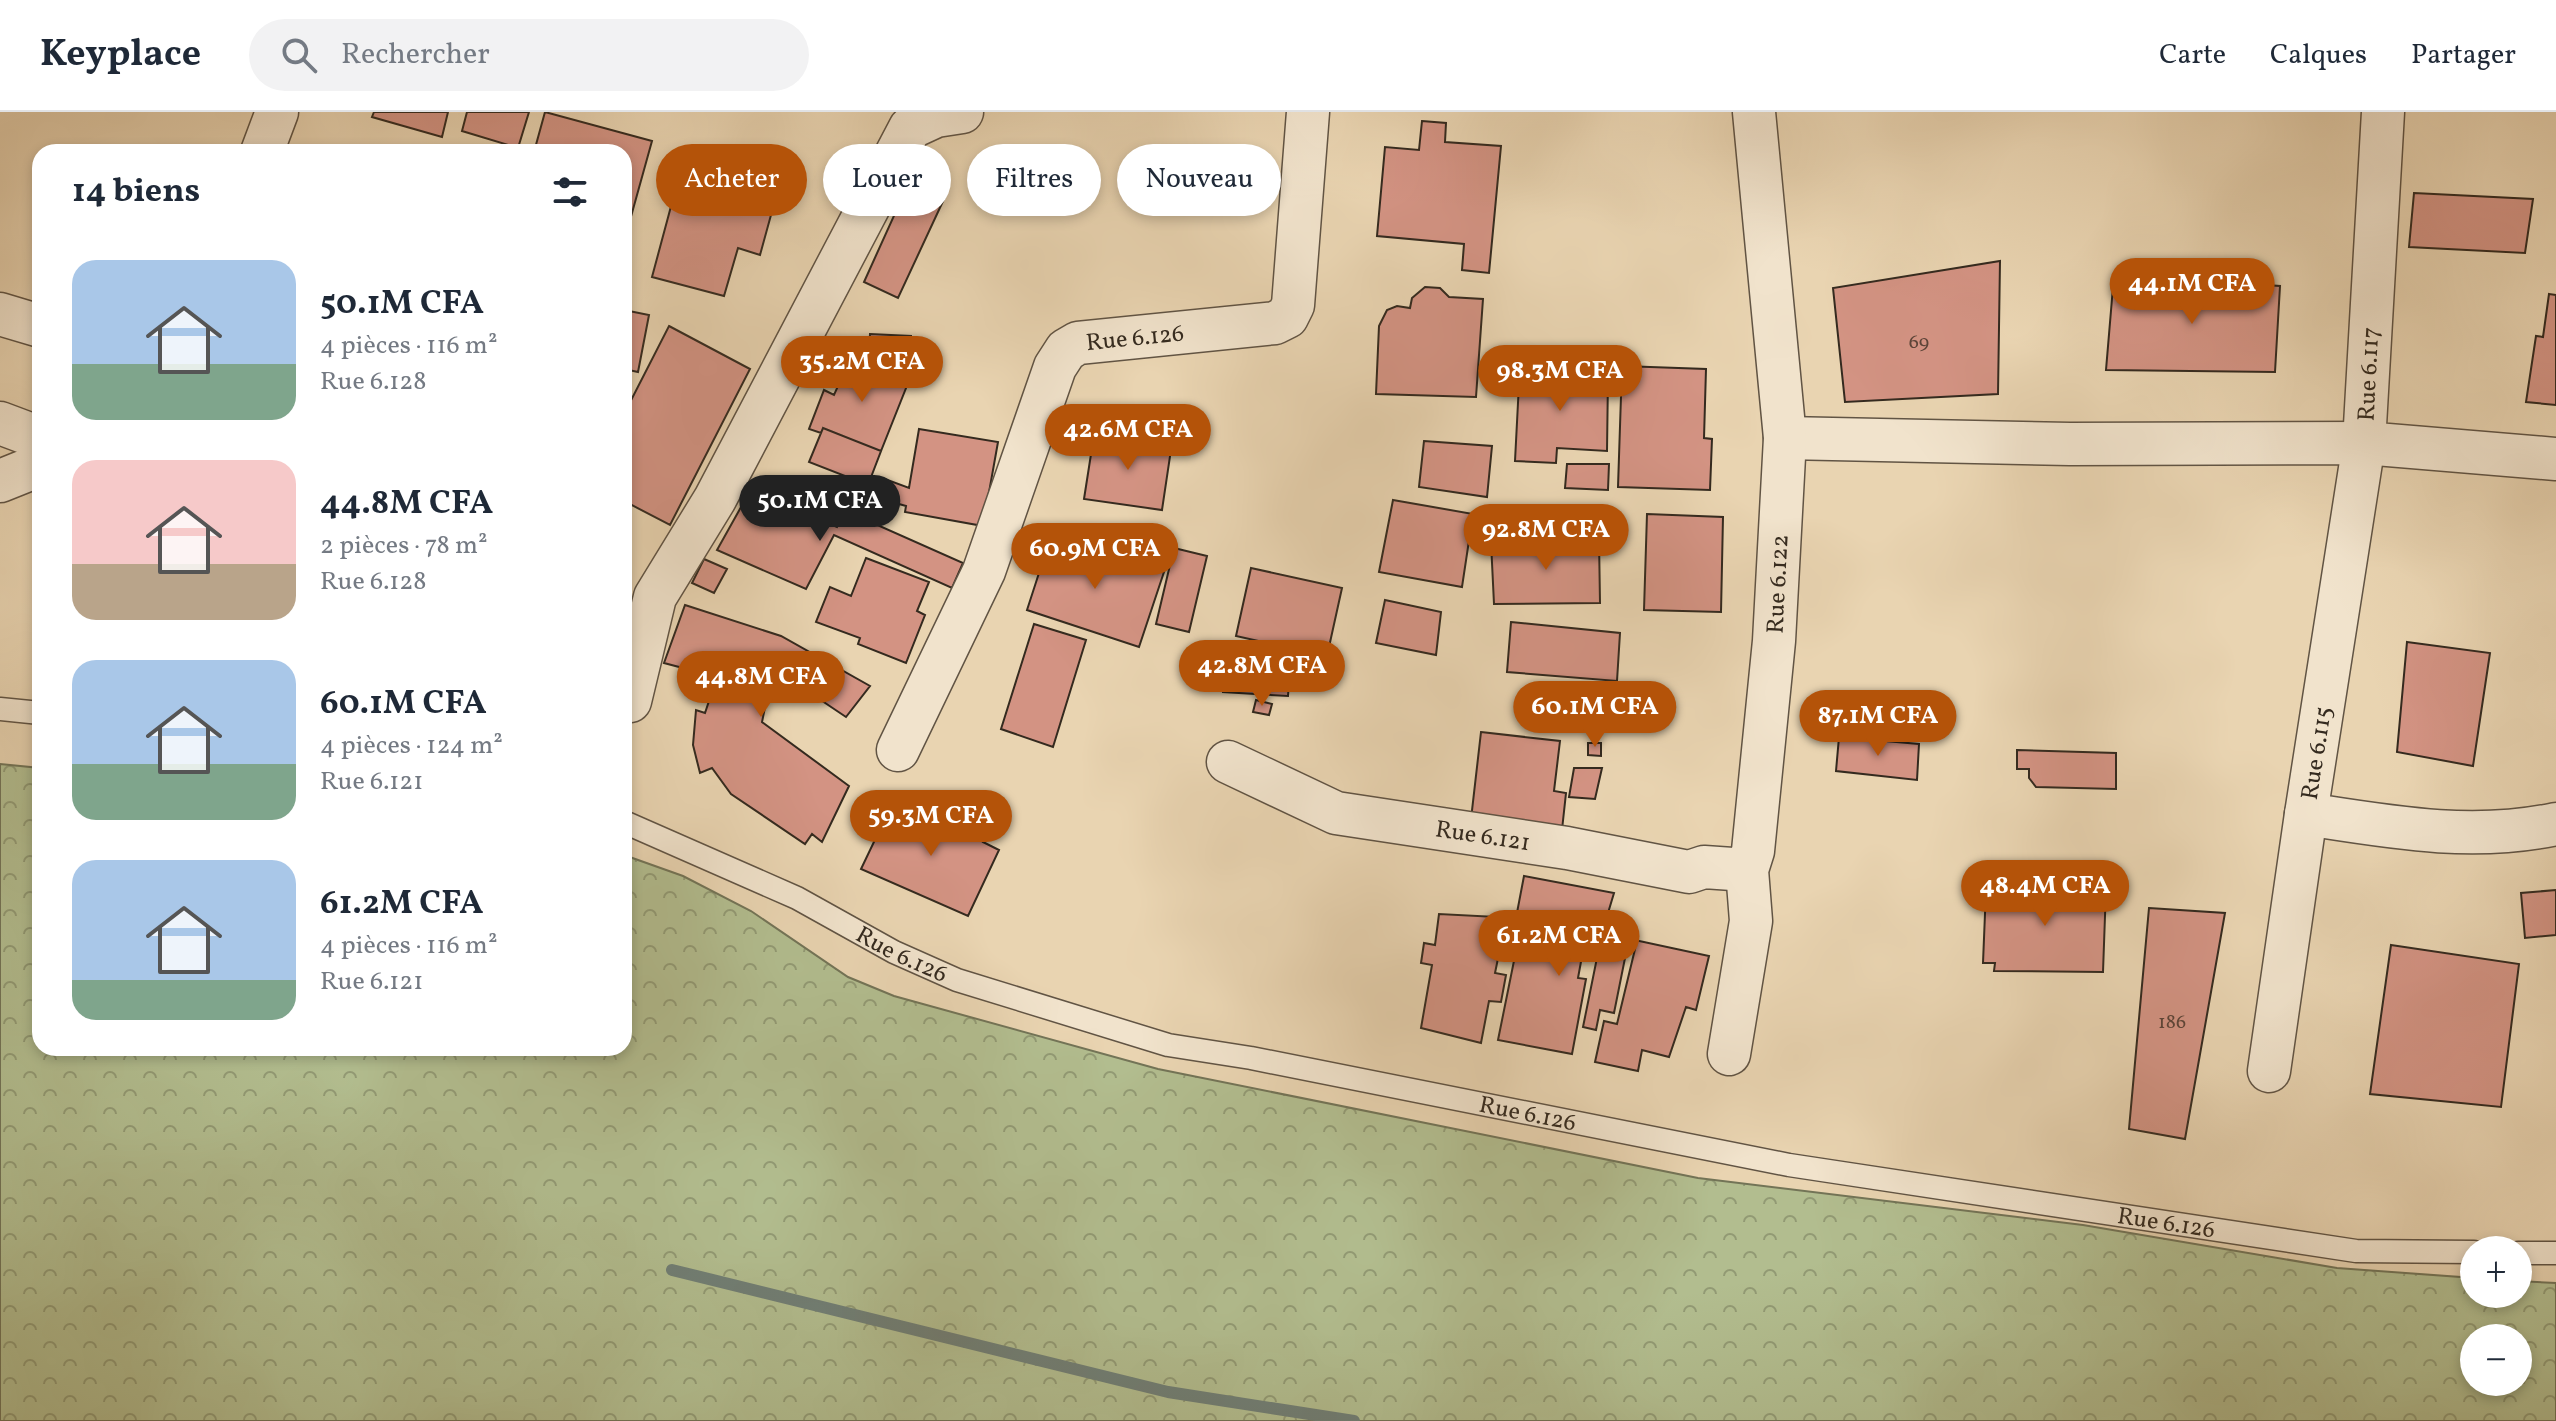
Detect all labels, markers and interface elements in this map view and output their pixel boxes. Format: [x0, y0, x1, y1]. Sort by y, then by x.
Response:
search box [249, 19, 809, 91]
text: Keyplace [40, 29, 201, 82]
icon: search [277, 33, 321, 77]
text: Rechercher [341, 34, 490, 76]
text: Carte [2159, 36, 2226, 75]
text: Calques [2270, 36, 2367, 75]
text: Partager [2411, 36, 2516, 75]
chip: Acheter [656, 144, 807, 216]
chip: Louer [823, 144, 951, 216]
chip: Filtres [967, 144, 1101, 216]
chip: Nouveau [1117, 144, 1281, 216]
text: 14 biens [72, 169, 200, 216]
icon: filters [548, 170, 592, 214]
pin: 44.1M CFA [2100, 258, 2284, 326]
text: 44.1M CFA [2128, 266, 2256, 302]
text: 50.1M CFA [320, 281, 484, 328]
icon: home [136, 292, 232, 388]
street label: Rue 6.126 [1085, 317, 1186, 361]
street label: Rue 6.117 [2351, 326, 2389, 422]
text: 4 pièces · 116 m² [320, 328, 498, 364]
house number: 69 [1909, 329, 1929, 357]
pin: 35.2M CFA [770, 336, 954, 404]
text: 35.2M CFA [799, 344, 925, 380]
pin: 98.3M CFA [1468, 345, 1652, 413]
text: 98.3M CFA [1496, 353, 1624, 389]
text: Rue 6.128 [320, 364, 427, 400]
pin: 42.6M CFA [1036, 404, 1220, 472]
text: 42.6M CFA [1063, 412, 1193, 448]
pin: 50.1M CFA [728, 475, 912, 543]
text: 44.8M CFA [320, 481, 493, 528]
text: 50.1M CFA [757, 483, 883, 519]
icon: home [136, 492, 232, 588]
pin: 92.8M CFA [1454, 504, 1638, 572]
text: 92.8M CFA [1482, 512, 1610, 548]
pin: 60.9M CFA [1003, 523, 1187, 591]
text: 2 pièces · 78 m² [320, 528, 488, 564]
text: 60.9M CFA [1029, 531, 1161, 567]
street label: Rue 6.122 [1759, 534, 1799, 635]
text: Rue 6.128 [320, 564, 427, 600]
pin: 42.8M CFA [1170, 640, 1354, 708]
text: 42.8M CFA [1197, 648, 1327, 684]
pin: 44.8M CFA [669, 651, 853, 719]
text: 44.8M CFA [695, 659, 827, 695]
text: 60.1M CFA [320, 681, 487, 728]
pin: 60.1M CFA [1503, 681, 1687, 749]
text: 60.1M CFA [1531, 689, 1659, 725]
pin: 87.1M CFA [1786, 690, 1970, 758]
icon: home [136, 692, 232, 788]
text: 87.1M CFA [1817, 698, 1939, 734]
street label: Rue 6.115 [2294, 704, 2342, 802]
text: 4 pièces · 124 m² [320, 728, 503, 764]
text: Rue 6.121 [320, 764, 423, 800]
pin: 59.3M CFA [839, 790, 1023, 858]
text: 59.3M CFA [868, 798, 994, 834]
street label: Rue 6.121 [1433, 813, 1532, 861]
pin: 48.4M CFA [1953, 860, 2137, 928]
text: 48.4M CFA [1979, 868, 2111, 904]
text: 61.2M CFA [320, 881, 483, 928]
icon: home [136, 892, 232, 988]
pin: 61.2M CFA [1467, 910, 1651, 978]
text: 61.2M CFA [1497, 918, 1621, 954]
street label: Rue 6.126 [849, 919, 952, 993]
text: 4 pièces · 116 m² [320, 928, 498, 964]
text: Rue 6.121 [320, 964, 423, 1000]
house number: 186 [2158, 1009, 2186, 1037]
street label: Rue 6.126 [1476, 1089, 1579, 1141]
street label: Rue 6.126 [2115, 1200, 2217, 1248]
map controls [2460, 1236, 2532, 1396]
button: + [2460, 1236, 2532, 1308]
button: − [2460, 1324, 2532, 1396]

